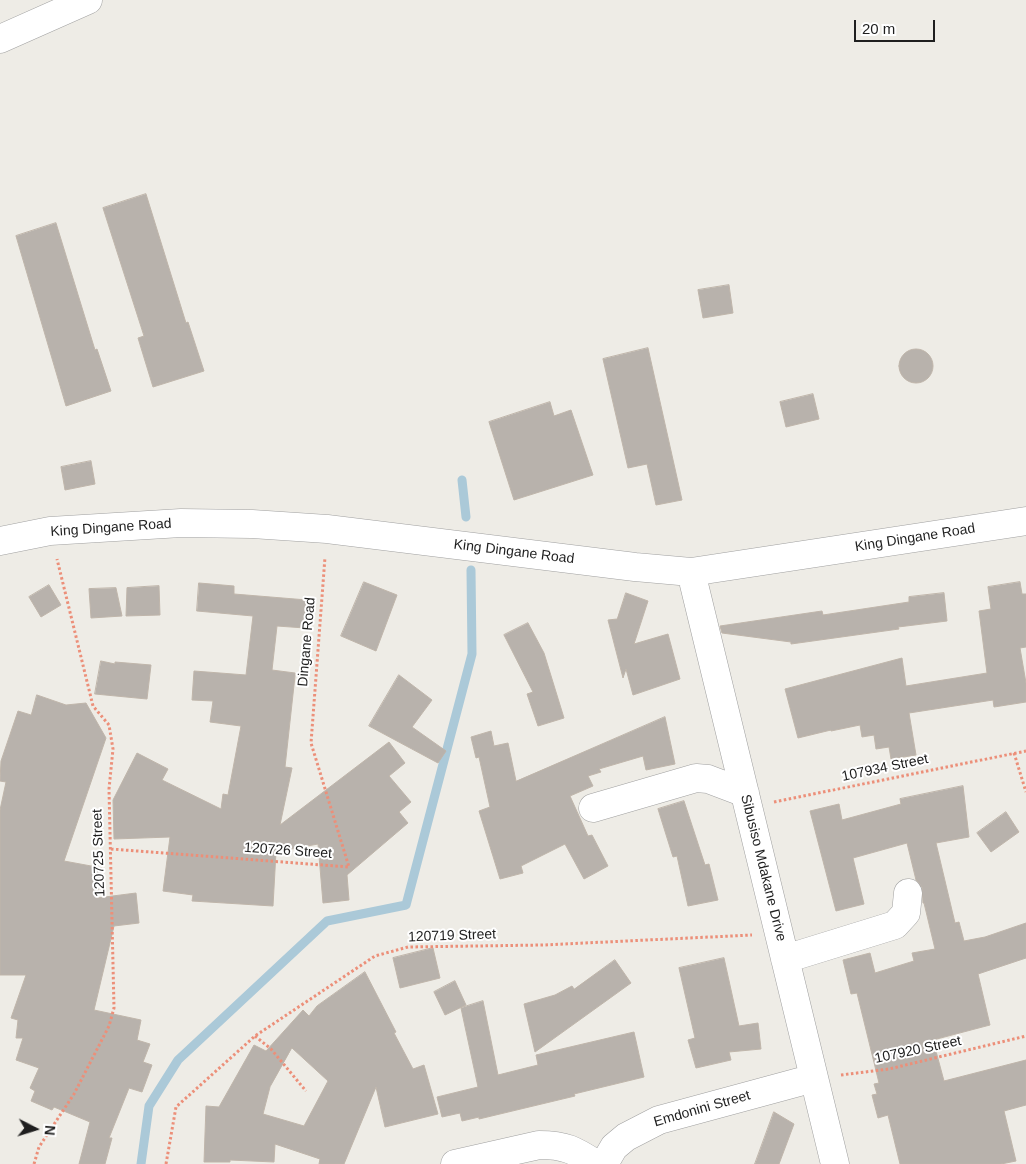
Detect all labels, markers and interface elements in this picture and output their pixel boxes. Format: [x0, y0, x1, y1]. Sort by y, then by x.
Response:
scale bar [856, 10, 937, 42]
text: 20 m [862, 20, 895, 37]
street label: King Dingane Road [50, 515, 172, 541]
street label: King Dingane Road [854, 520, 976, 556]
street label: King Dingane Road [453, 536, 575, 568]
street label: Dingane Road [295, 597, 319, 687]
street label: 107934 Street [840, 751, 930, 785]
street label: Sibusiso Mdakane Drive [737, 793, 789, 943]
street label: 120725 Street [89, 809, 109, 897]
street label: 120726 Street [244, 840, 332, 862]
street label: 120719 Street [408, 926, 496, 946]
street label: 107920 Street [873, 1033, 963, 1067]
street label: Emdonini Street [652, 1087, 752, 1131]
north arrow [10, 1104, 60, 1154]
text: N [42, 1125, 58, 1136]

